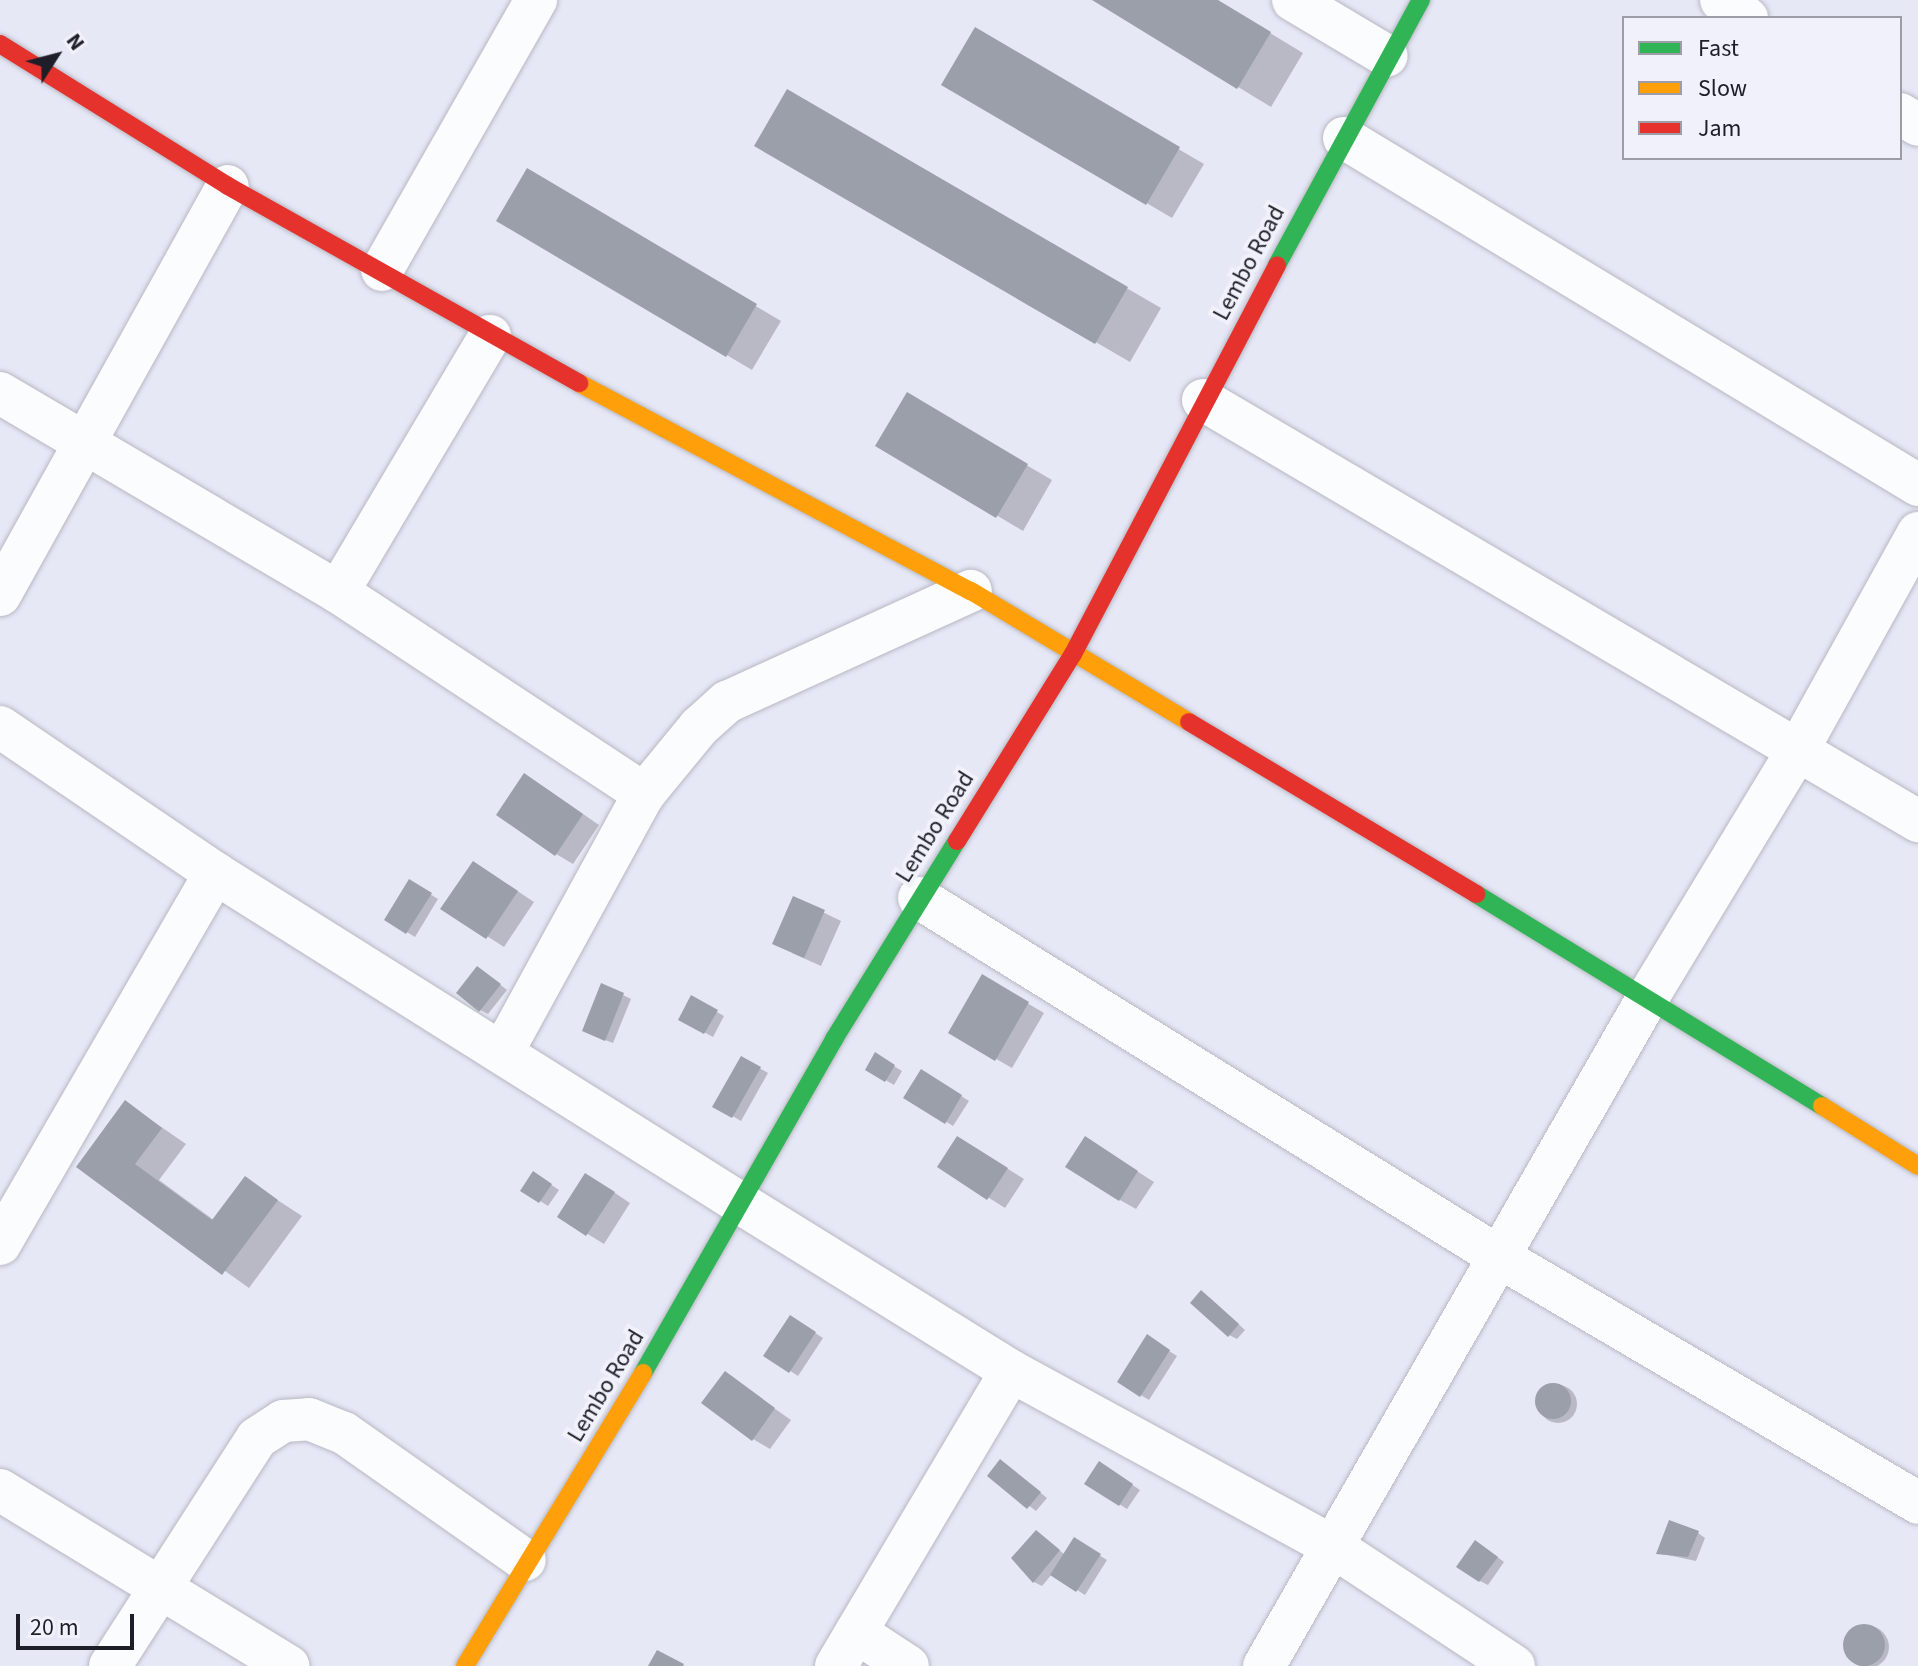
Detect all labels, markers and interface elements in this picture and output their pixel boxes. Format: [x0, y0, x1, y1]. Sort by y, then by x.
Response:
north arrow [16, 16, 96, 96]
legend [1622, 16, 1902, 160]
text: N [58, 27, 93, 57]
text: Fast [1698, 31, 1739, 66]
text: Slow [1698, 71, 1747, 106]
text: Jam [1698, 111, 1742, 146]
street label: Lembo Road [1207, 201, 1291, 325]
street label: Lembo Road [889, 766, 981, 888]
street label: Lembo Road [561, 1325, 651, 1447]
scale bar [20, 1598, 138, 1648]
text: 20 m [30, 1610, 79, 1645]

